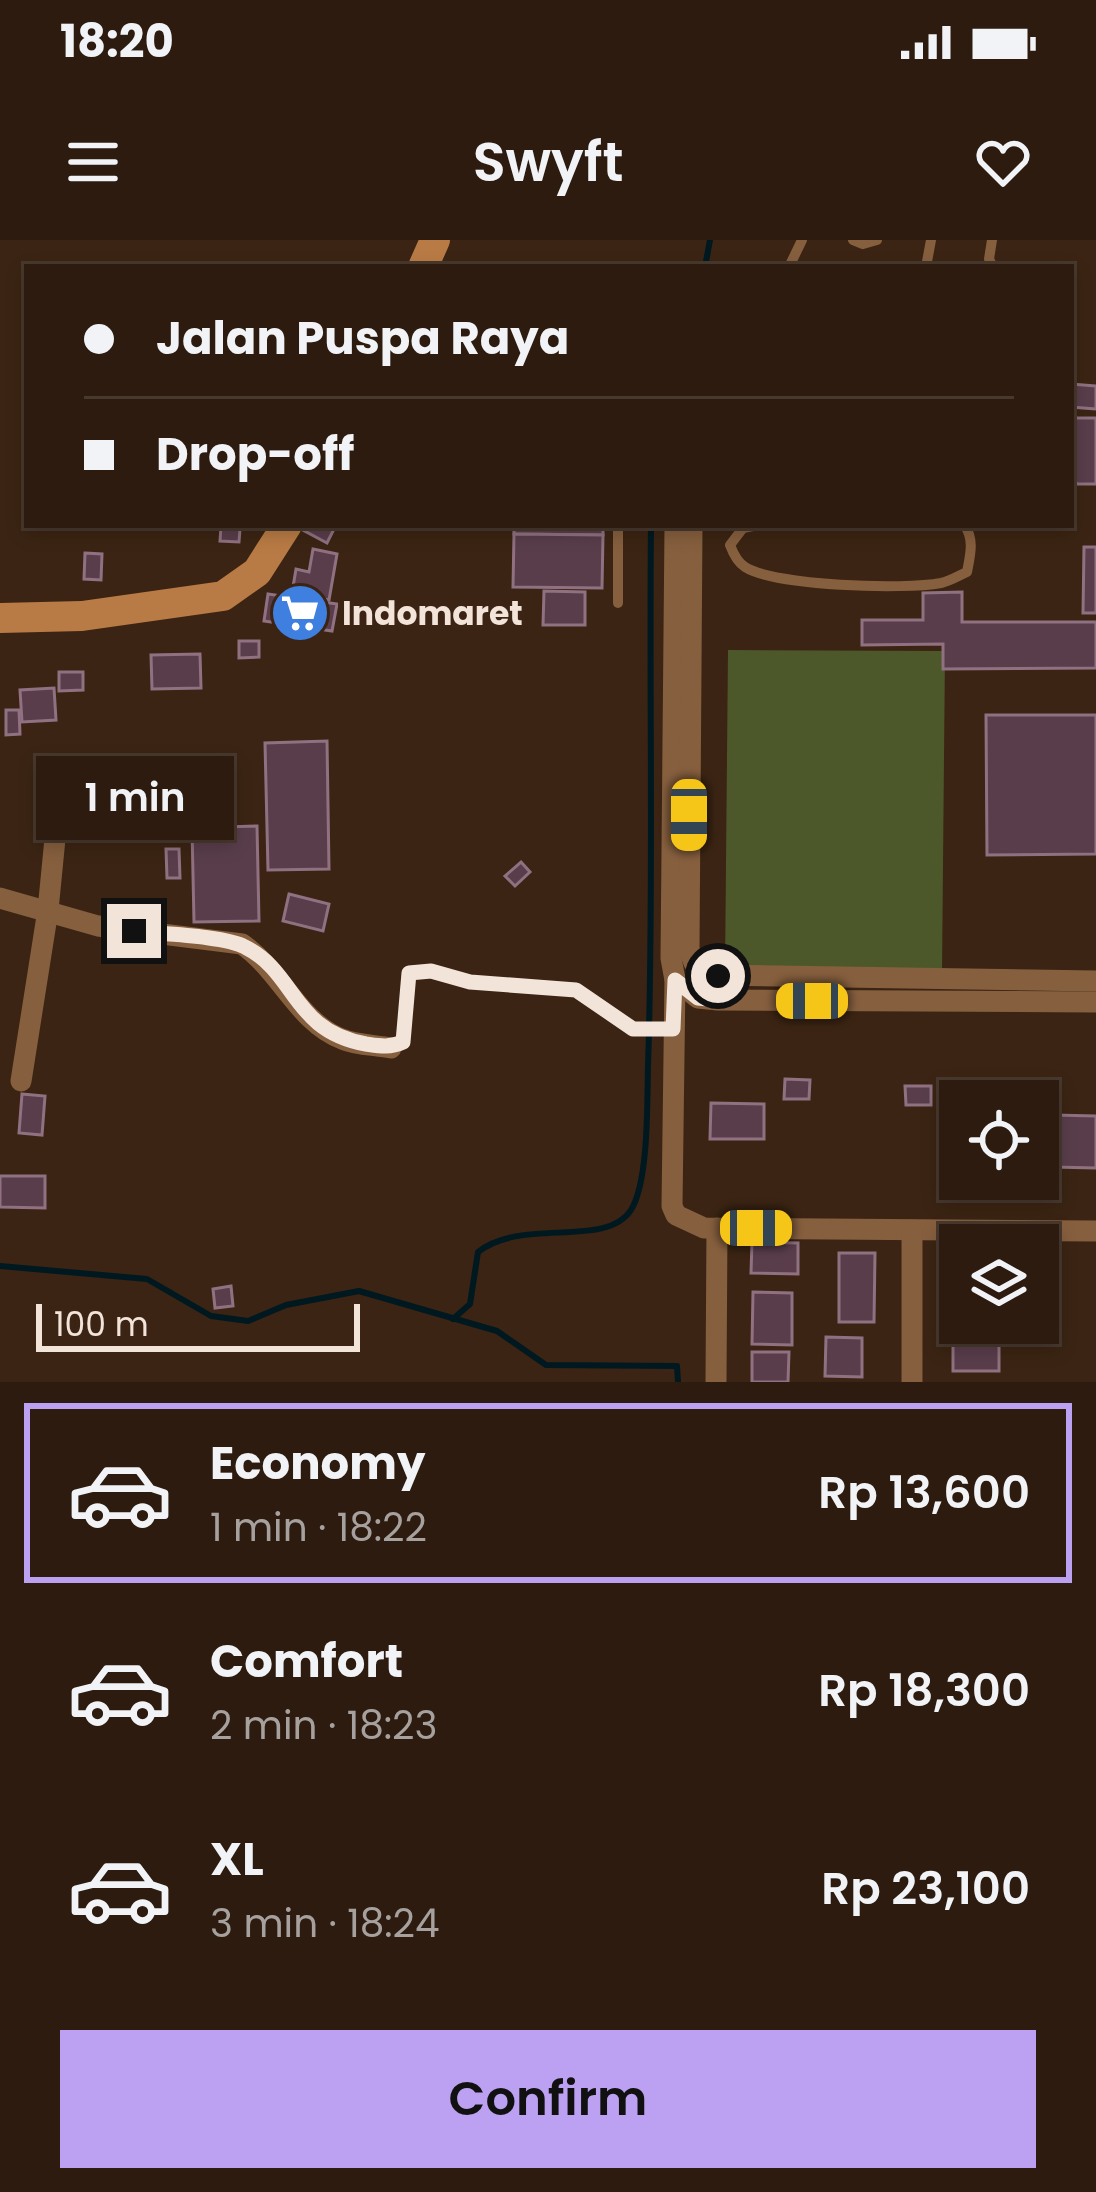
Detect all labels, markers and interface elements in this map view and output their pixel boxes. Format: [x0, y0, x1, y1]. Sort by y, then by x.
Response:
text: 18:20 [60, 10, 174, 73]
text: Swyft [473, 124, 623, 200]
icon: menu [60, 129, 126, 195]
icon: heart [970, 129, 1036, 195]
text: Jalan Puspa Raya [156, 307, 569, 370]
text: Drop-off [156, 423, 354, 486]
supermarket icon: Indomaret [269, 582, 331, 644]
place label: Indomaret [342, 590, 523, 637]
callout: 1 min [35, 757, 233, 841]
text: 1 min [85, 770, 185, 825]
car [671, 779, 707, 851]
route end [107, 904, 161, 958]
route start [691, 949, 745, 1003]
car [776, 983, 848, 1019]
map controls [939, 1080, 1059, 1344]
button: locate [939, 1080, 1059, 1200]
car [720, 1210, 792, 1246]
button: layers [939, 1224, 1059, 1344]
scale bar [36, 1298, 360, 1351]
text: 100 m [54, 1301, 149, 1348]
text: Economy [210, 1432, 425, 1495]
icon: car [66, 1439, 174, 1547]
text: Rp 13,600 [818, 1461, 1030, 1524]
text: 1 min · 18:22 [210, 1500, 427, 1555]
text: Comfort [210, 1630, 403, 1693]
icon: car [66, 1637, 174, 1745]
text: Rp 18,300 [818, 1659, 1030, 1722]
text: 2 min · 18:23 [210, 1698, 437, 1753]
text: XL [210, 1828, 264, 1891]
icon: car [66, 1835, 174, 1943]
text: Rp 23,100 [821, 1857, 1030, 1920]
text: 3 min · 18:24 [210, 1896, 440, 1951]
button: Confirm [60, 2030, 1036, 2168]

